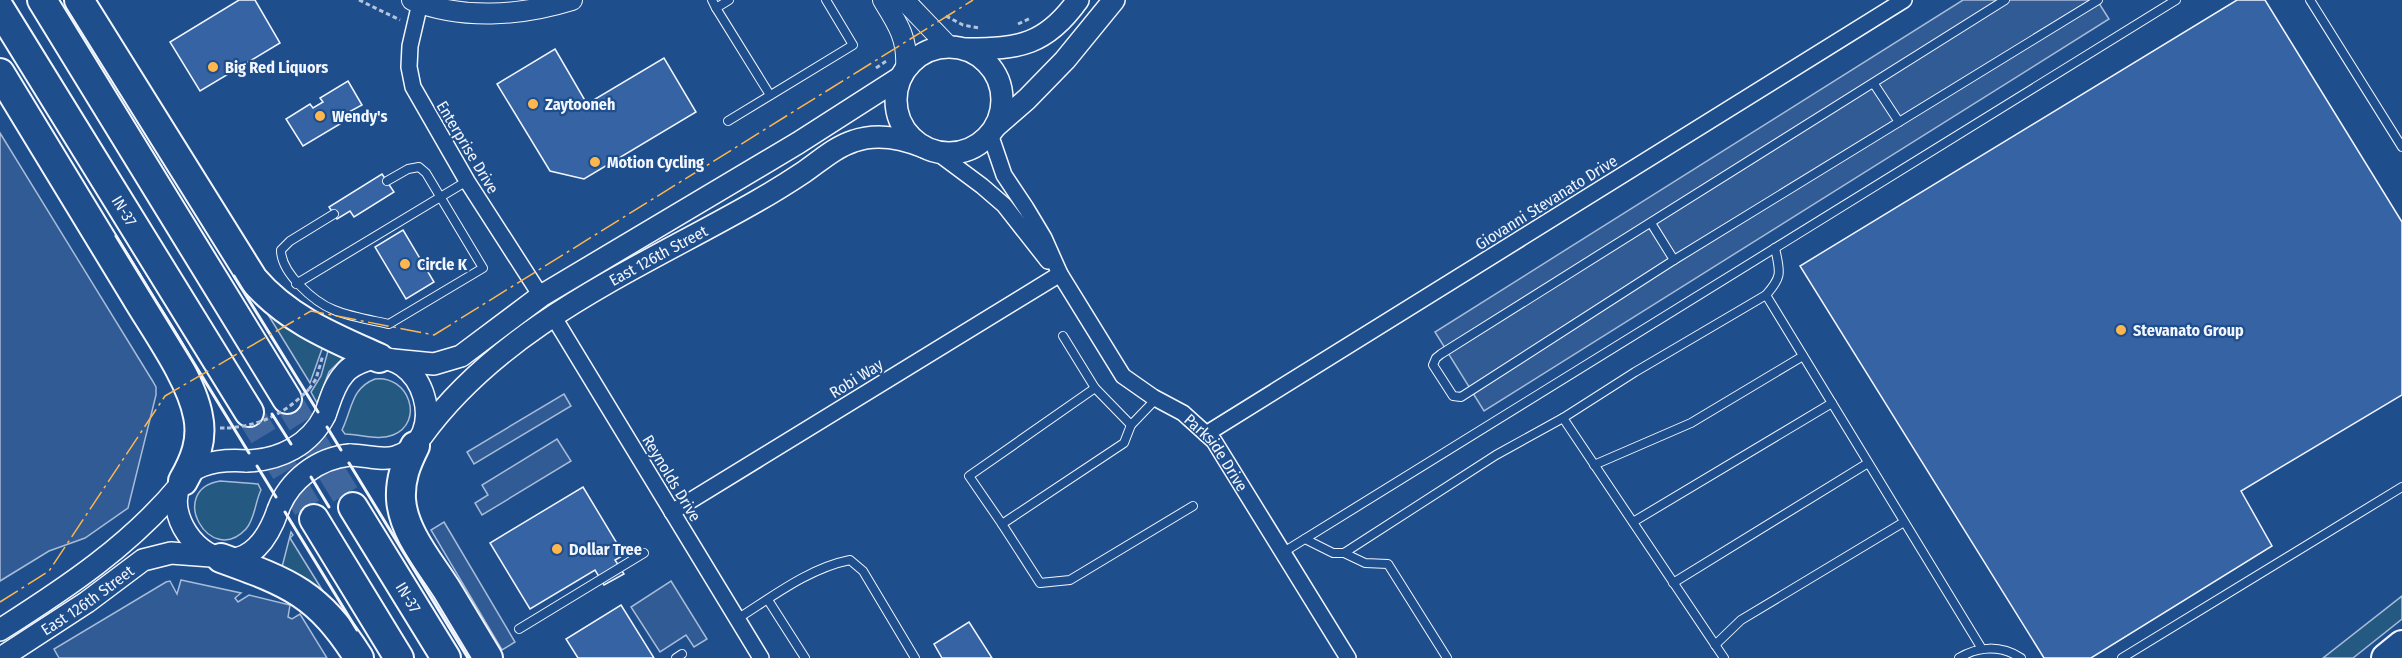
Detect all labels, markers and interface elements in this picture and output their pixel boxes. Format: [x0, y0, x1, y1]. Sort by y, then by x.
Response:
place label: Big Red Liquors [225, 58, 328, 77]
marker: Big Red Liquors [206, 60, 220, 74]
place label: Zaytooneh [545, 95, 615, 114]
street label: Enterprise Drive [432, 97, 503, 197]
marker: Zaytooneh [526, 97, 540, 111]
place label: Wendy's [332, 107, 387, 126]
marker: Wendy's [313, 109, 327, 123]
street label: Giovanni Stevanato Drive [1472, 151, 1621, 254]
place label: Motion Cycling [607, 153, 704, 172]
marker: Motion Cycling [588, 155, 602, 169]
street label: IN-37 [108, 192, 141, 230]
street label: East 126th Street [606, 221, 711, 290]
place label: Circle K [417, 255, 468, 274]
marker: Circle K [398, 257, 412, 271]
place label: Stevanato Group [2133, 321, 2244, 340]
marker: Stevanato Group [2114, 323, 2128, 337]
street label: Robi Way [826, 354, 887, 402]
street label: Parkside Drive [1180, 410, 1252, 495]
street label: Reynolds Drive [638, 432, 705, 525]
place label: Dollar Tree [569, 540, 642, 559]
marker: Dollar Tree [550, 542, 564, 556]
street label: East 126th Street [38, 561, 138, 639]
street label: IN-37 [392, 579, 425, 617]

